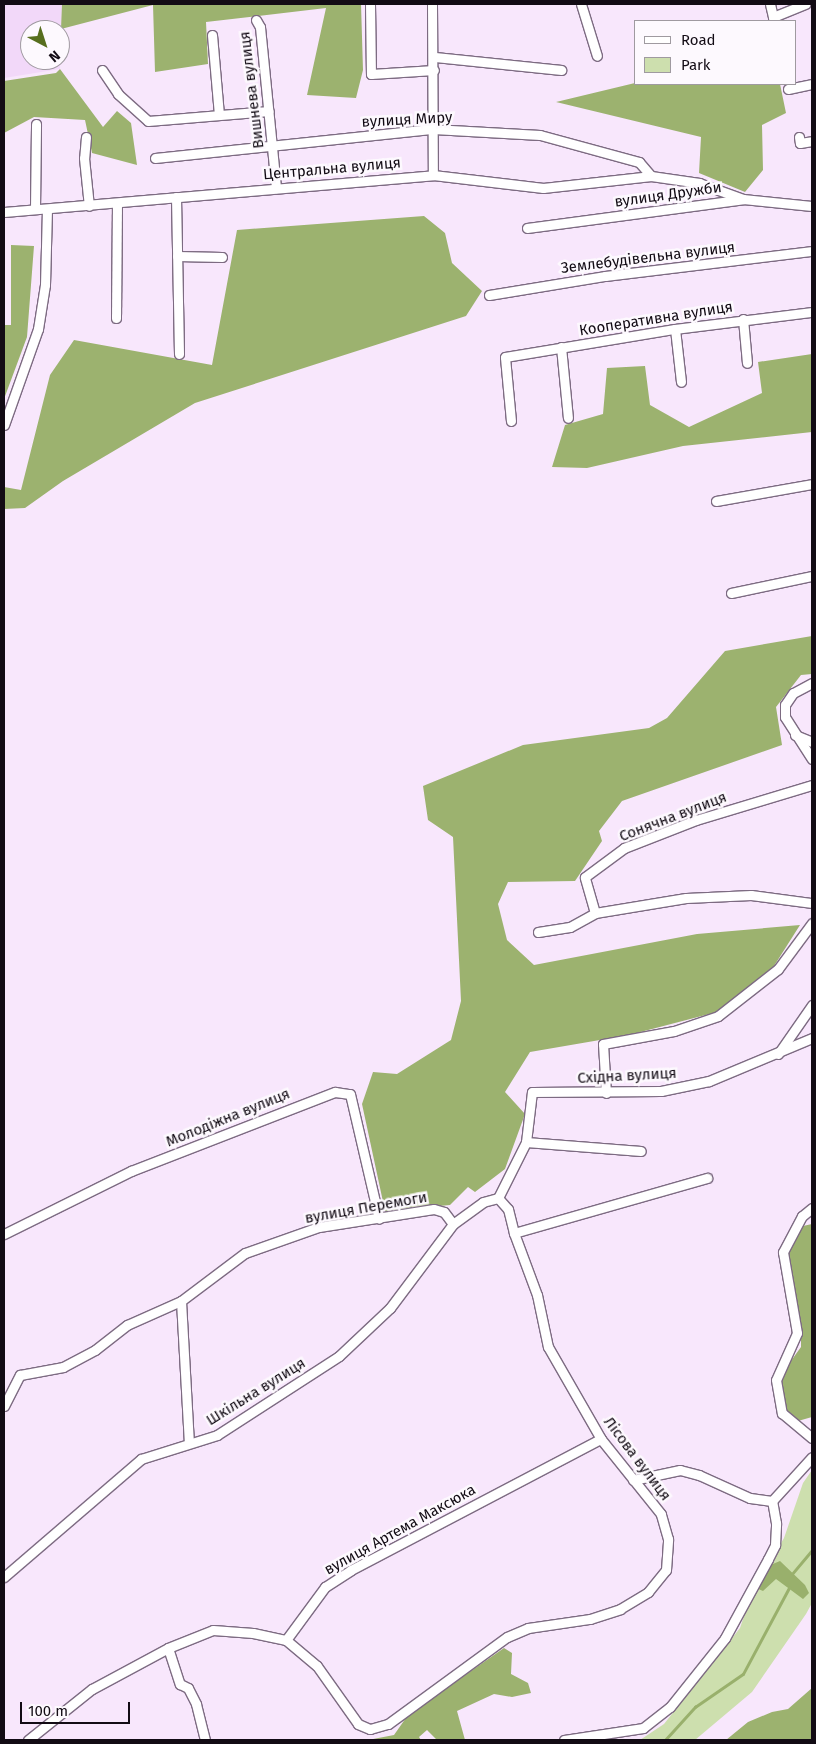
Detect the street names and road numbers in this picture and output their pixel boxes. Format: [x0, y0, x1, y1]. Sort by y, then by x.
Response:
street label: Вишнева вулиця [236, 30, 268, 150]
street label: вулиця Миру [361, 109, 453, 131]
street label: Центральна вулиця [262, 154, 402, 184]
street label: вулиця Дружби [613, 179, 723, 211]
street label: Землебудівельна вулиця [560, 238, 736, 278]
street label: Кооперативна вулиця [578, 298, 734, 340]
street label: Сонячна вулиця [617, 788, 729, 846]
street label: Східна вулиця [577, 1064, 677, 1088]
street label: Молодіжна вулиця [163, 1085, 293, 1151]
street label: вулиця Перемоги [303, 1188, 429, 1228]
street label: Шкільна вулиця [203, 1354, 309, 1430]
street label: Лісова вулиця [600, 1414, 674, 1504]
street label: вулиця Артема Максюка [321, 1481, 479, 1579]

